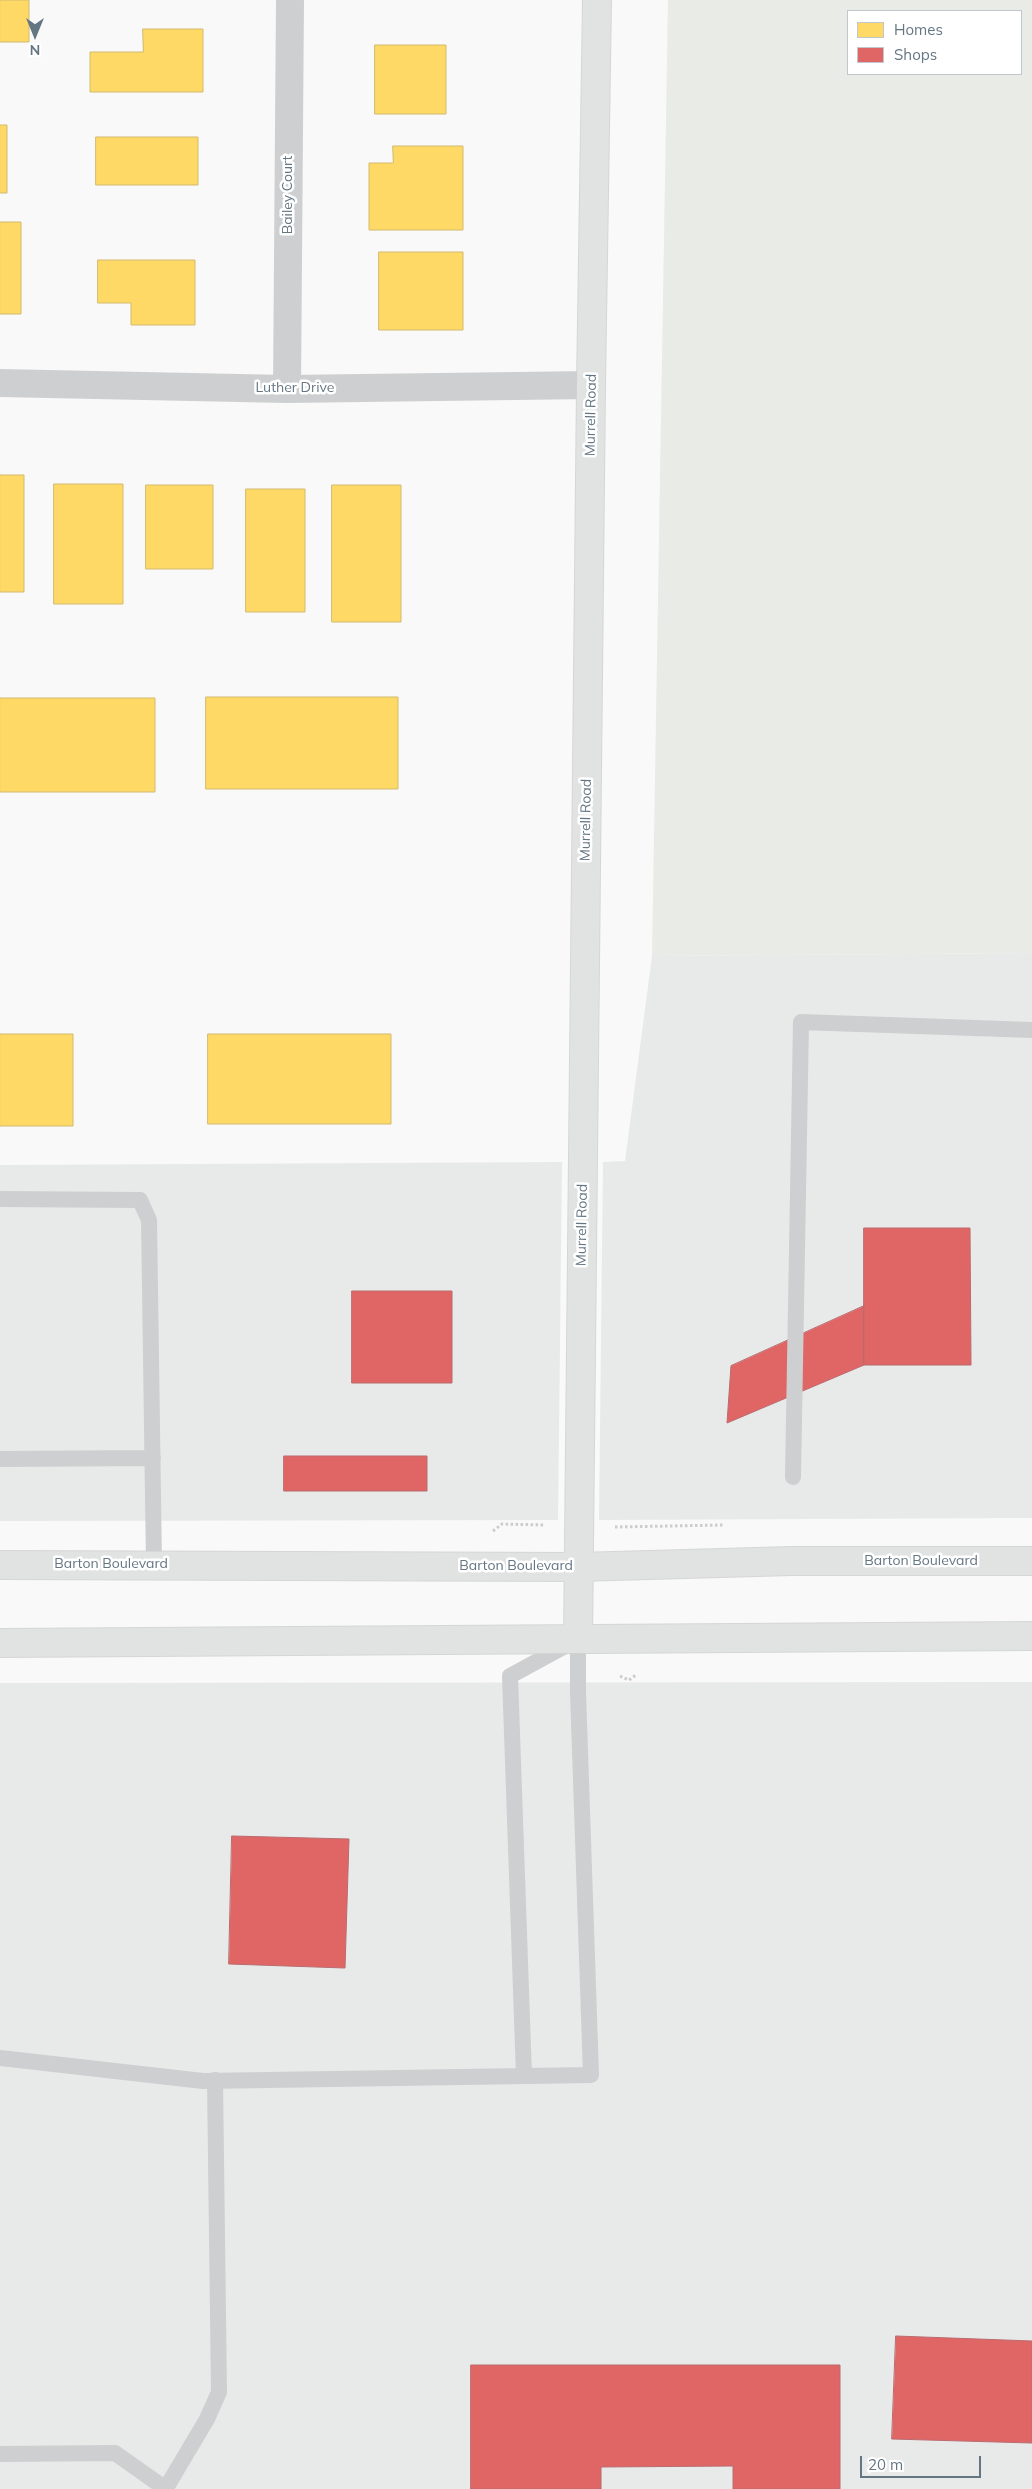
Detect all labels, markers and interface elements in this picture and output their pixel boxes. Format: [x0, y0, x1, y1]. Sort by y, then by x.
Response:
north arrow [10, 10, 60, 60]
legend [847, 10, 1022, 75]
text: Homes [894, 20, 943, 39]
text: N [30, 41, 40, 59]
text: Shops [894, 45, 937, 64]
street label: Bailey Court [280, 156, 296, 234]
street label: Murrell Road [582, 374, 600, 456]
street label: Luther Drive [256, 380, 334, 396]
street label: Murrell Road [577, 779, 595, 861]
street label: Murrell Road [573, 1184, 591, 1266]
street label: Barton Boulevard [864, 1553, 978, 1569]
street label: Barton Boulevard [54, 1556, 168, 1572]
street label: Barton Boulevard [459, 1558, 573, 1574]
scale bar [862, 2446, 983, 2478]
text: 20 m [868, 2455, 903, 2474]

